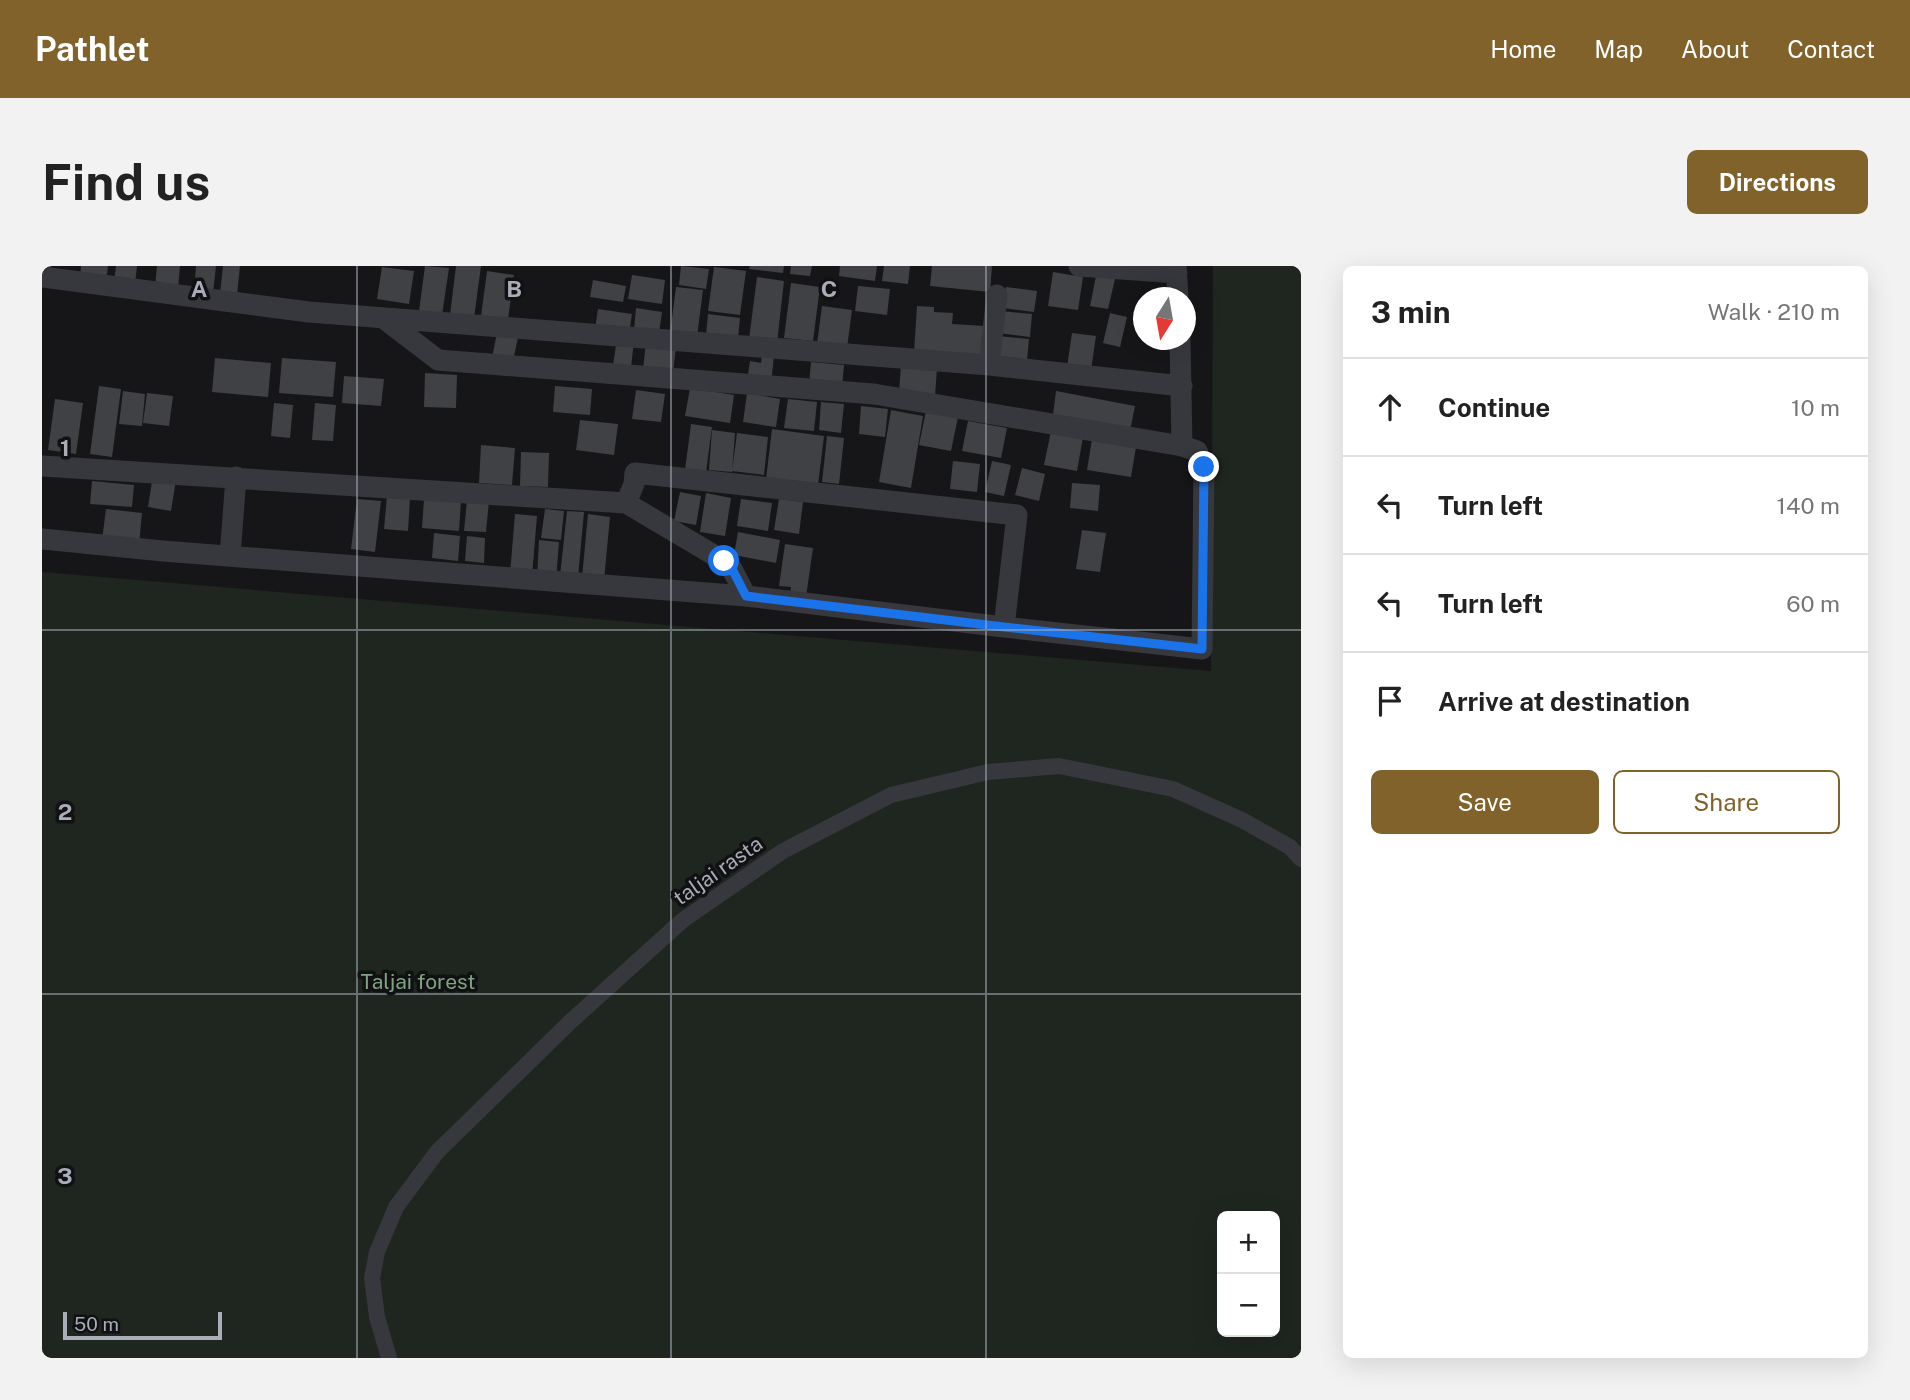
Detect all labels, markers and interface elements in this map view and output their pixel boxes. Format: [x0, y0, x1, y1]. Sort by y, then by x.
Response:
text: Pathlet [35, 30, 150, 68]
text: Home [1490, 35, 1556, 63]
text: Map [1594, 35, 1643, 63]
text: About [1681, 35, 1749, 63]
text: Contact [1787, 35, 1875, 63]
button: Directions [1687, 150, 1868, 214]
text: Find us [42, 153, 210, 211]
text: A [191, 275, 208, 302]
text: B [506, 275, 522, 302]
text: C [821, 275, 837, 302]
north arrow [1133, 287, 1196, 350]
text: 3 min [1371, 294, 1450, 330]
text: Walk · 210 m [1708, 298, 1840, 325]
icon: ahead [1371, 388, 1409, 426]
text: Continue [1438, 392, 1550, 423]
text: 10 m [1791, 394, 1840, 421]
text: 1 [60, 434, 70, 461]
route end [1188, 451, 1219, 482]
icon: left [1371, 486, 1409, 524]
text: Turn left [1438, 490, 1543, 521]
text: 140 m [1777, 492, 1840, 519]
route start [708, 545, 739, 576]
icon: left [1371, 584, 1409, 622]
text: Turn left [1438, 588, 1543, 619]
text: 60 m [1786, 590, 1840, 617]
icon: arrive [1371, 682, 1409, 720]
text: Arrive at destination [1438, 686, 1690, 717]
button: Save [1371, 770, 1599, 834]
button: Share [1613, 770, 1840, 834]
text: 2 [58, 798, 72, 825]
street label: taljai rasta [668, 831, 767, 910]
park label: Taljai forest [360, 969, 476, 994]
text: 3 [57, 1162, 73, 1189]
map controls [1217, 1211, 1280, 1337]
button: + [1217, 1211, 1280, 1274]
button: − [1217, 1274, 1280, 1337]
scale bar [63, 1309, 222, 1341]
text: 50 m [74, 1313, 119, 1335]

